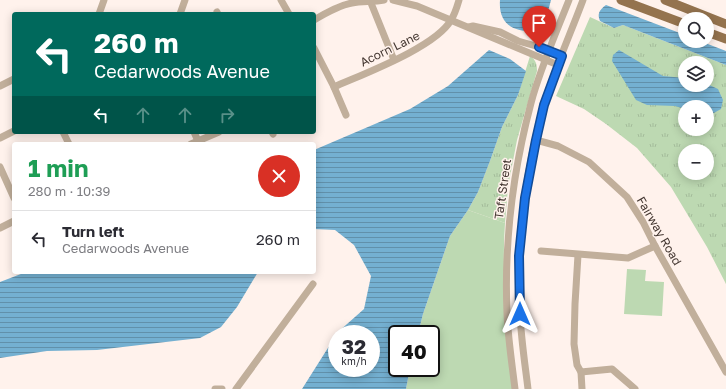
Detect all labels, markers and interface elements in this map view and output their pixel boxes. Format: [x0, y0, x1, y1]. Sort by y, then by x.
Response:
pin [522, 6, 556, 47]
icon: arrive [528, 12, 550, 34]
map controls [678, 12, 714, 180]
button: search [678, 12, 714, 48]
text: 260 m [94, 26, 179, 59]
icon: left [28, 28, 80, 80]
street label: Acorn Lane [357, 28, 422, 69]
button: layers [678, 56, 714, 92]
text: Cedarwoods Avenue [94, 60, 270, 82]
button: + [678, 100, 714, 136]
icon: left [90, 104, 112, 126]
icon: ahead [132, 104, 154, 126]
icon: ahead [174, 104, 196, 126]
icon: right [216, 104, 238, 126]
button: − [678, 144, 714, 180]
text: 1 min [28, 153, 88, 182]
button: close [258, 155, 300, 197]
street label: Taft Street [491, 158, 514, 220]
text: 280 m · 10:39 [28, 183, 110, 199]
street label: Fairway Road [634, 194, 685, 268]
text: Turn left [62, 222, 124, 240]
icon: left [28, 228, 50, 250]
text: 260 m [256, 230, 300, 248]
text: Cedarwoods Avenue [62, 240, 189, 256]
position arrow [499, 293, 541, 335]
speed limit sign: 40 [388, 325, 440, 377]
text: 32 [342, 334, 366, 358]
text: km/h [341, 355, 367, 367]

